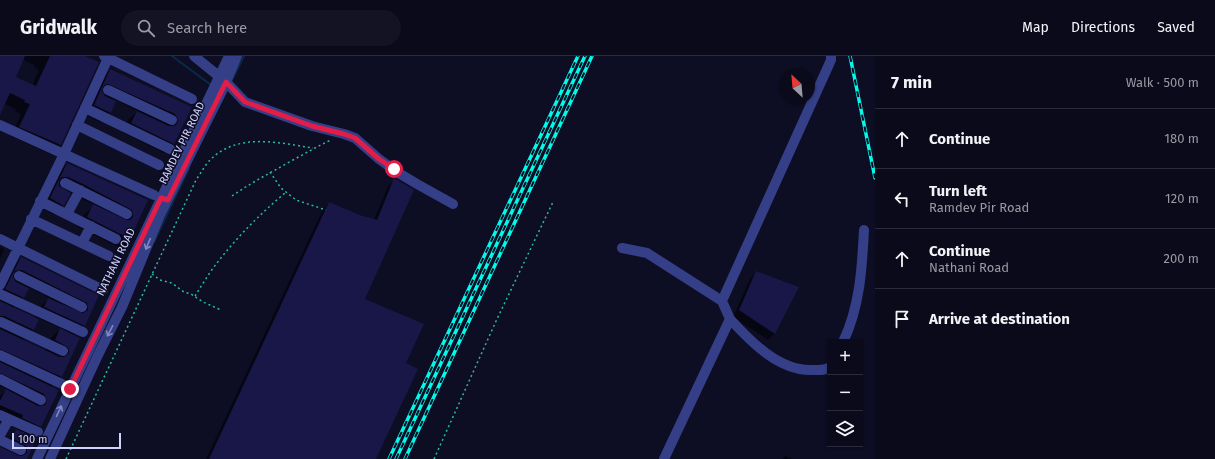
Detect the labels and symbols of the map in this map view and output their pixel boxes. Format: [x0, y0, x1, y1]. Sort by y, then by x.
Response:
north arrow [779, 68, 815, 104]
street label: RAMDEV PIR ROAD [156, 100, 208, 186]
route start [385, 160, 403, 178]
street label: NATHANI ROAD [94, 226, 138, 298]
one-way arrow [144, 238, 152, 250]
one-way arrow [106, 325, 113, 337]
route end [61, 380, 79, 398]
one-way arrow [56, 405, 63, 417]
scale bar [12, 431, 121, 450]

